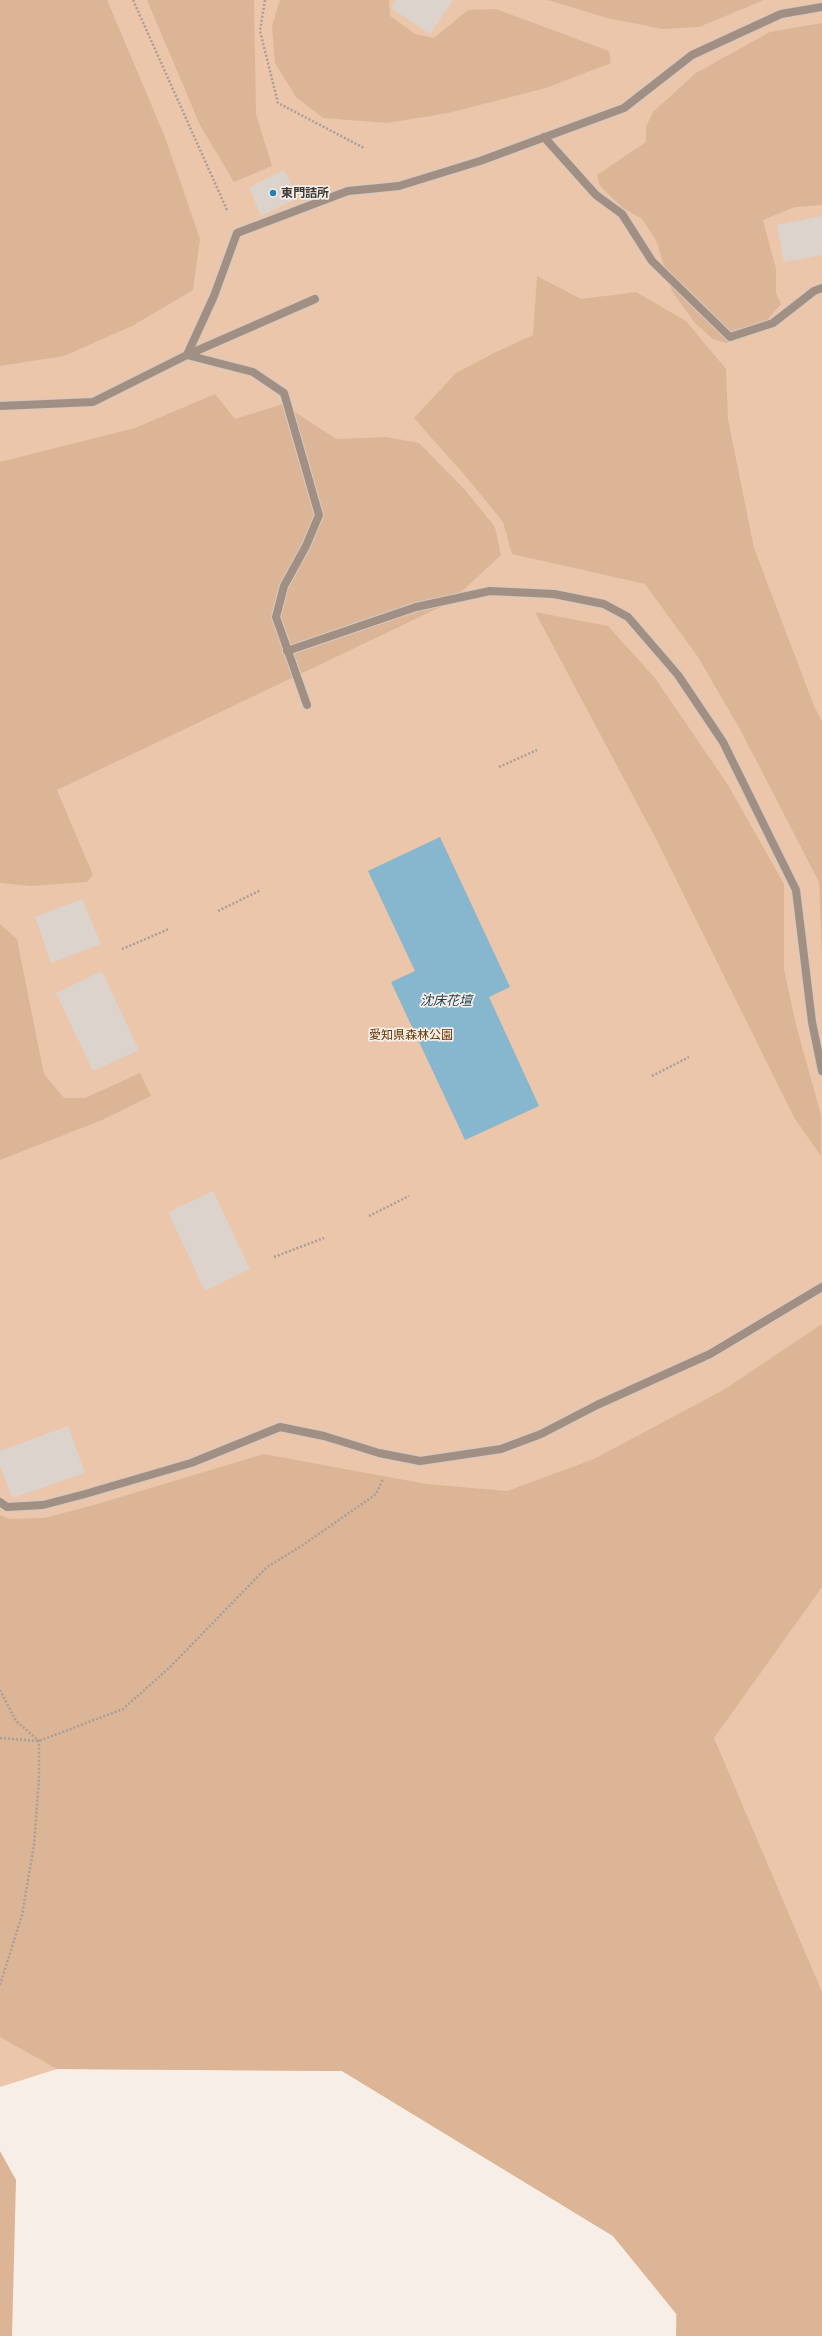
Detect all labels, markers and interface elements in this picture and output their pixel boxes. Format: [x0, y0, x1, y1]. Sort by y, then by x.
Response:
place label: 東門詰所 [281, 186, 329, 200]
marker: 東門詰所 [268, 188, 278, 198]
water label: 沈床花壇 [420, 993, 472, 1009]
park label: 愛知県森林公園 [369, 1028, 453, 1042]

